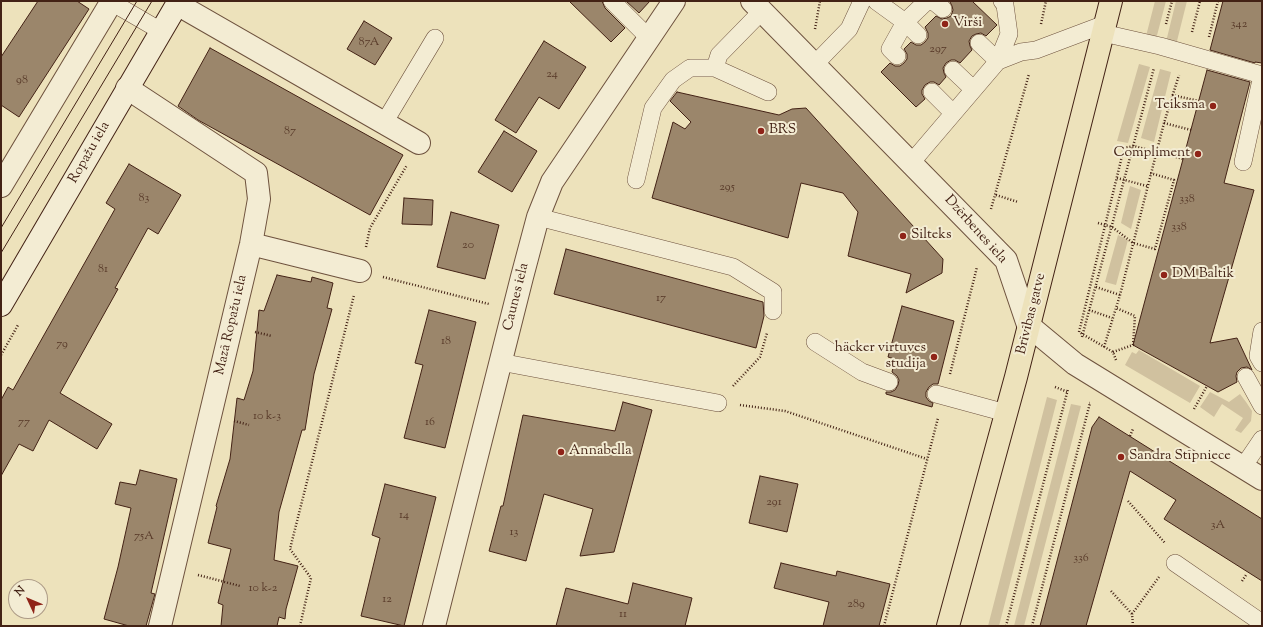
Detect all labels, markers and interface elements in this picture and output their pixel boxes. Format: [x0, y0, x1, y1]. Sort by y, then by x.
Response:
place label: Virši [953, 16, 982, 32]
house number: 342 [1231, 18, 1247, 32]
marker: Virši [940, 19, 950, 29]
house number: 87A [359, 36, 379, 50]
house number: 297 [929, 43, 947, 57]
house number: 24 [546, 68, 558, 82]
house number: 98 [16, 74, 28, 88]
place label: Teiksma [1155, 98, 1205, 114]
marker: Teiksma [1208, 101, 1218, 111]
street label: Ropažu iela [66, 119, 114, 187]
place label: BRS [769, 123, 796, 139]
house number: 87 [284, 125, 296, 139]
marker: BRS [756, 126, 766, 136]
place label: Compliment [1114, 146, 1190, 162]
marker: Compliment [1193, 149, 1203, 159]
house number: 295 [719, 181, 735, 195]
house number: 83 [139, 192, 149, 206]
street label: Dzērbenes iela [940, 192, 1010, 268]
house number: 338 [1179, 193, 1195, 207]
house number: 338 [1171, 221, 1187, 235]
place label: Silteks [911, 228, 951, 244]
marker: Silteks [898, 231, 908, 241]
house number: 20 [462, 239, 474, 253]
street label: Caunes iela [500, 261, 534, 333]
house number: 81 [98, 263, 108, 277]
place label: DM Baltik [1172, 267, 1234, 283]
marker: DM Baltik [1159, 270, 1169, 280]
street label: Brīvības gatve [1014, 272, 1050, 356]
street label: Mazā Ropažu iela [212, 273, 252, 377]
house number: 17 [656, 292, 666, 306]
house number: 18 [441, 335, 451, 349]
house number: 79 [56, 338, 68, 352]
place label: häcker virtuves studija [835, 341, 926, 374]
marker: häcker virtuves studija [929, 352, 939, 362]
house number: 10 k-3 [253, 410, 281, 424]
house number: 77 [18, 416, 30, 430]
house number: 16 [425, 416, 435, 430]
place label: Annabella [569, 444, 632, 460]
marker: Annabella [556, 447, 566, 457]
place label: Sandra Stīpniece [1129, 449, 1231, 465]
marker: Sandra Stīpniece [1116, 452, 1126, 462]
house number: 291 [766, 496, 782, 510]
house number: 14 [399, 509, 409, 523]
house number: 3A [1211, 519, 1225, 533]
house number: 13 [510, 526, 518, 540]
house number: 75A [134, 530, 154, 544]
house number: 336 [1073, 552, 1089, 566]
north arrow [8, 579, 48, 619]
house number: 10 k-2 [249, 582, 277, 596]
text: N [11, 583, 29, 600]
house number: 12 [382, 593, 392, 607]
house number: 289 [847, 598, 865, 612]
house number: 11 [619, 608, 627, 622]

